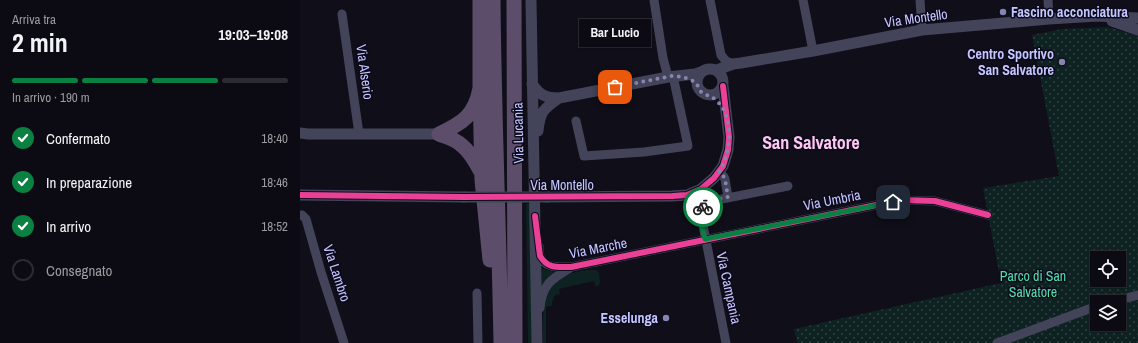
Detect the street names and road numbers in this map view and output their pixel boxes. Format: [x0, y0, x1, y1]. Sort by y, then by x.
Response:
street label: Via Montello [883, 5, 949, 31]
street label: Via Alserio [352, 43, 378, 101]
street label: Via Lucania [508, 102, 528, 164]
street label: Via Montello [530, 176, 594, 194]
street label: Via Umbria [802, 186, 863, 214]
street label: Via Marche [568, 234, 628, 262]
street label: Via Lambro [319, 242, 355, 304]
street label: Via Campania [713, 250, 746, 326]

